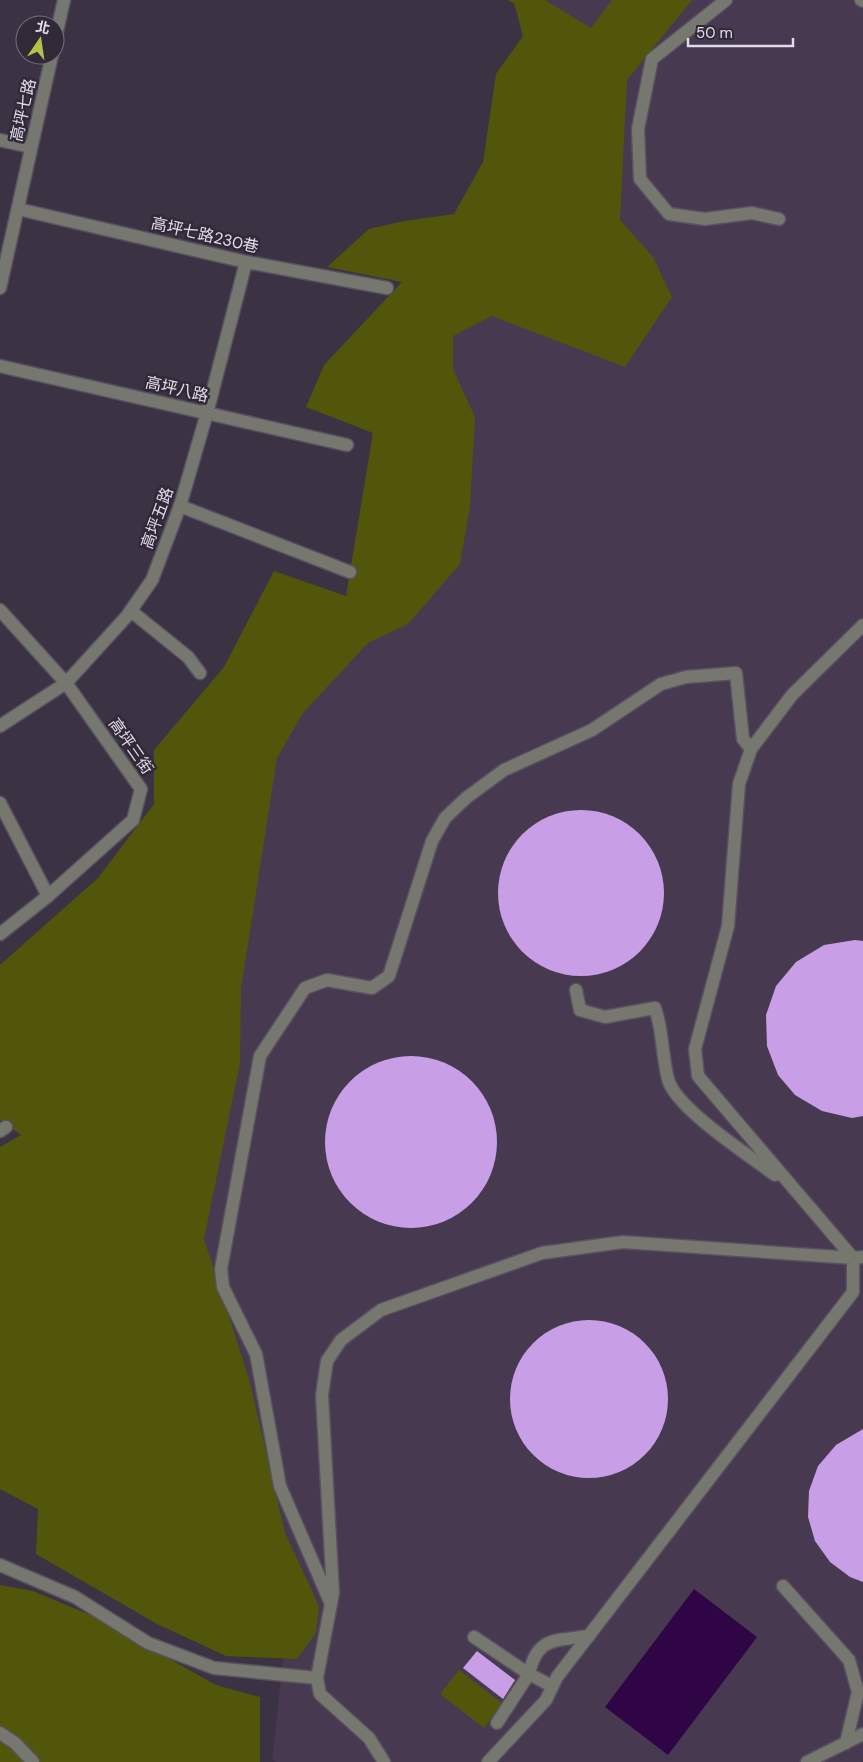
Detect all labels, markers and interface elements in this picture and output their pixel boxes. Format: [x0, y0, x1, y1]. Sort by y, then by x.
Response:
north arrow [15, 15, 65, 65]
scale bar [688, 15, 793, 47]
text: 北 [34, 17, 52, 38]
text: 50 m [696, 23, 733, 43]
street label: 高坪七路 [6, 76, 40, 144]
street label: 高坪七路230巷 [149, 212, 261, 258]
street label: 高坪八路 [143, 372, 211, 406]
street label: 高坪五路 [136, 484, 178, 552]
street label: 高坪三街 [104, 714, 158, 778]

